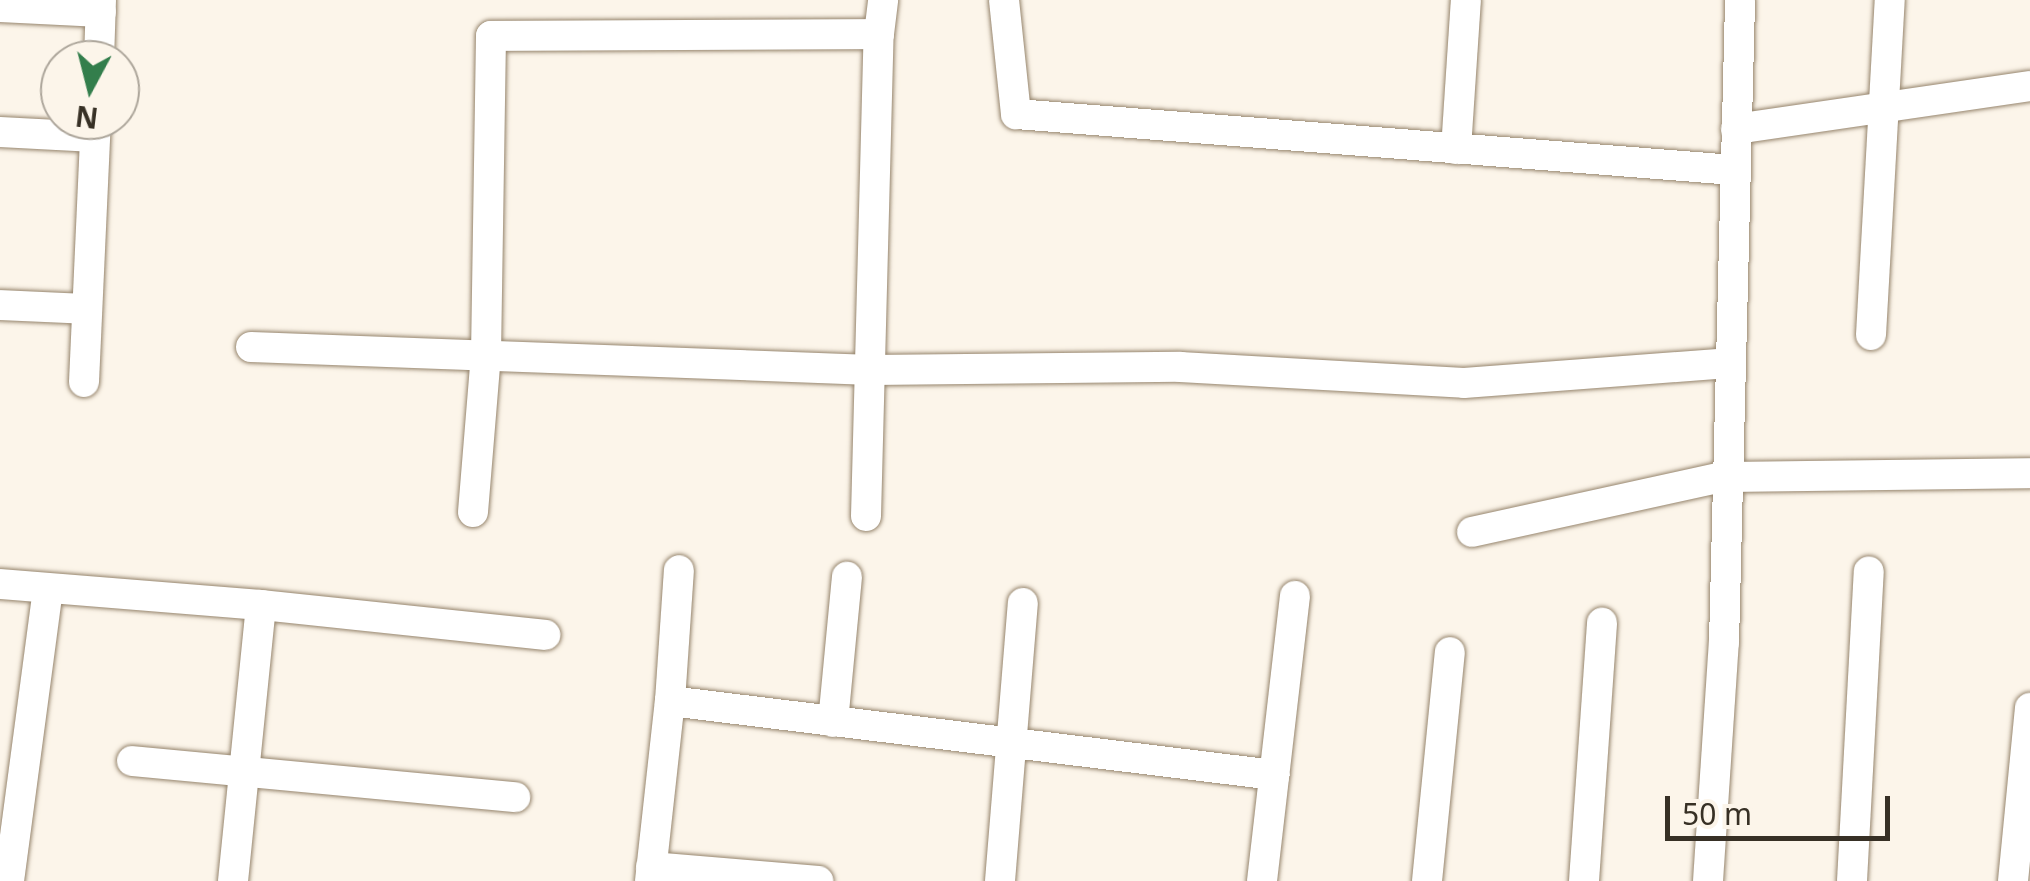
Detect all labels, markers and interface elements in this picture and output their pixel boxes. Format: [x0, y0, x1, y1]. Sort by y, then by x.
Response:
north arrow [40, 40, 140, 140]
text: N [73, 98, 100, 138]
scale bar [1670, 776, 1895, 838]
text: 50 m [1682, 793, 1752, 834]

